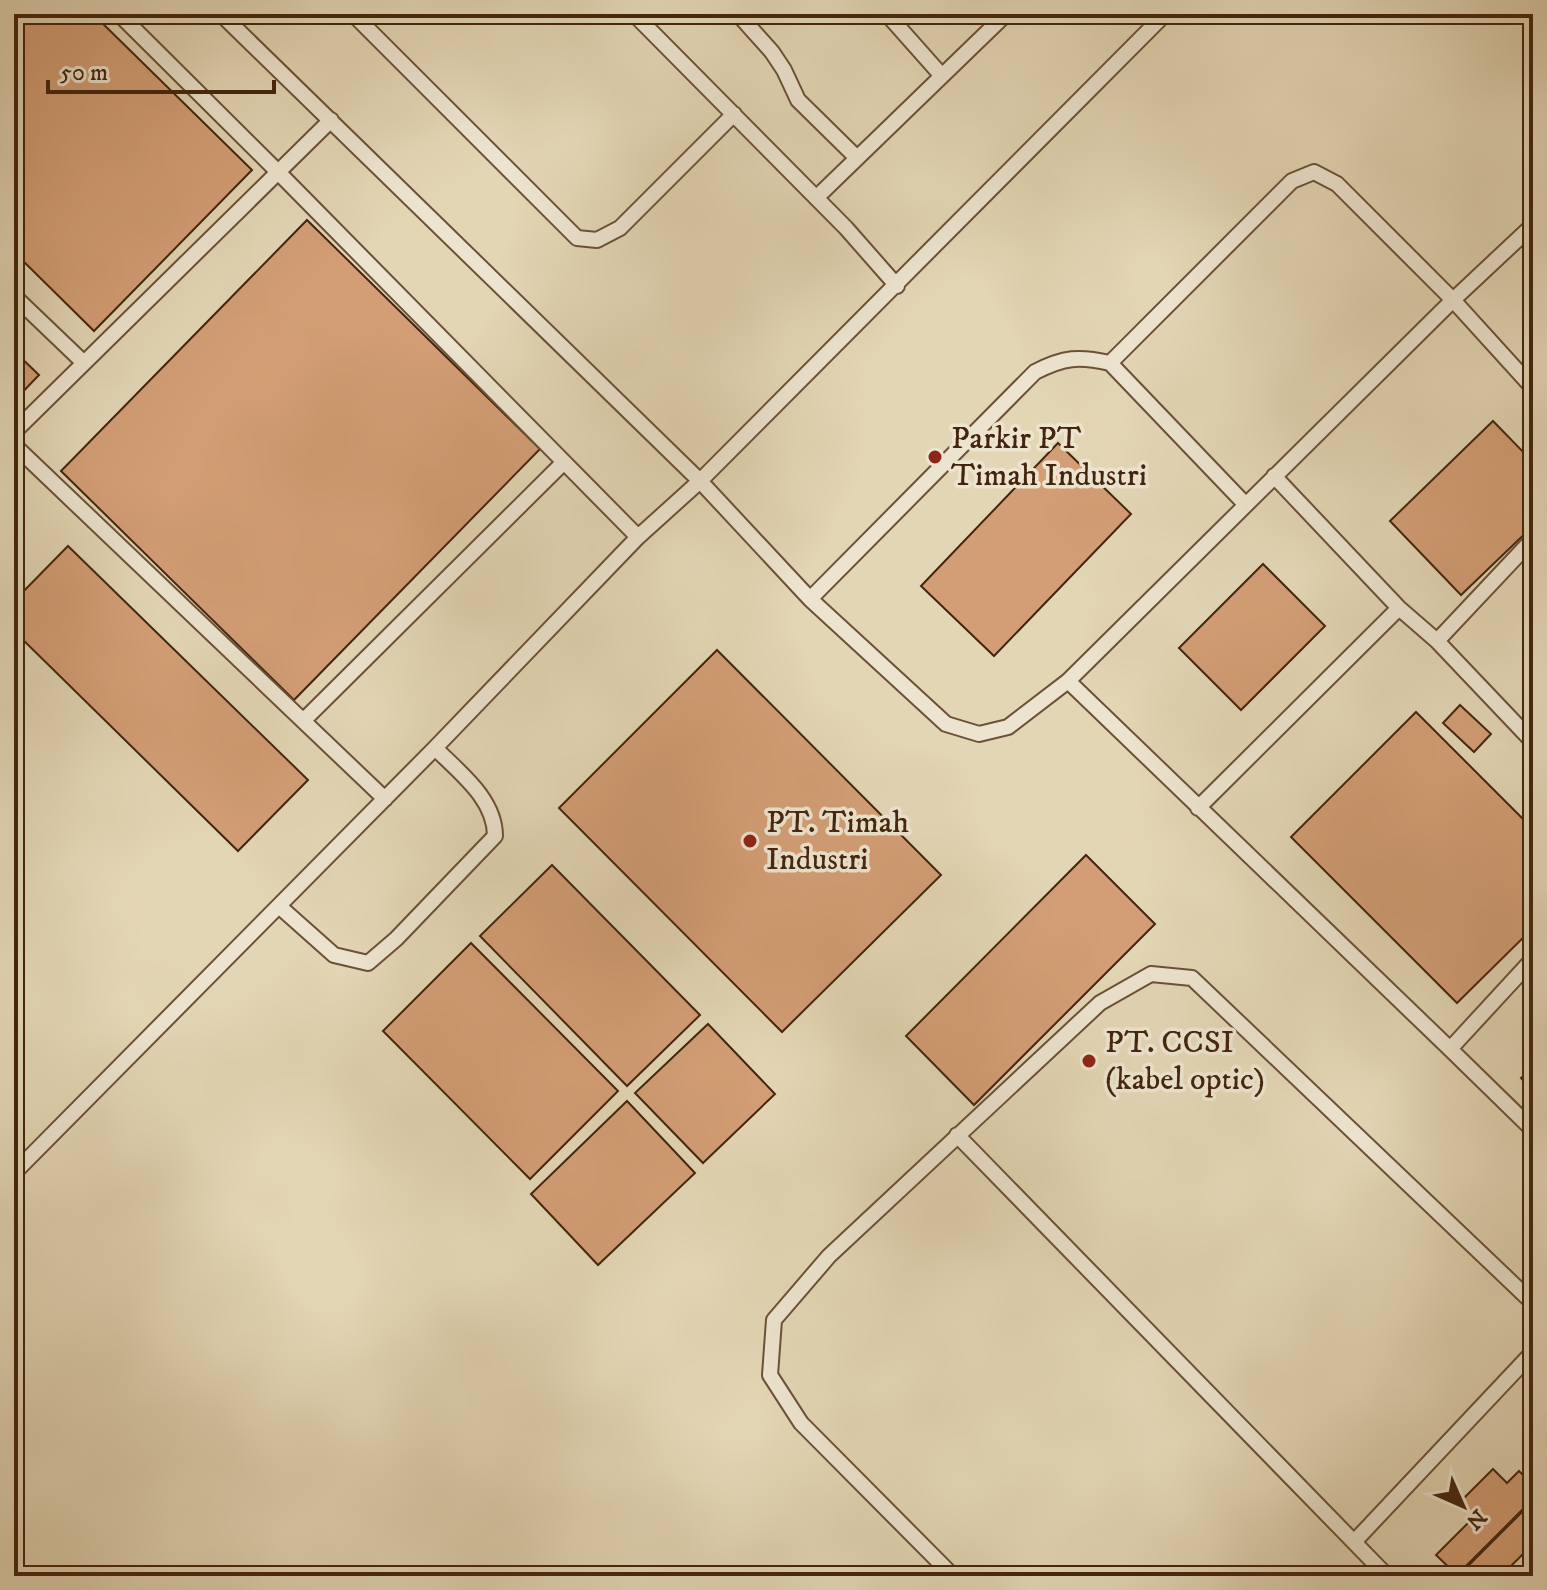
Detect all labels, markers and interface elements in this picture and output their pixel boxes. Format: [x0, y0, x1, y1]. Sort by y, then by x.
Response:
scale bar [48, 44, 274, 94]
text: 50 m [60, 58, 108, 88]
place label: Parkir PT Timah Industri [951, 419, 1147, 496]
marker: Parkir PT Timah Industri [926, 448, 944, 466]
place label: PT. Timah Industri [766, 803, 909, 880]
marker: PT. Timah Industri [741, 832, 759, 850]
place label: PT. CCSI (kabel optic) [1105, 1023, 1265, 1100]
marker: PT. CCSI (kabel optic) [1080, 1052, 1098, 1070]
north arrow [1423, 1466, 1503, 1546]
text: N [1460, 1503, 1492, 1535]

